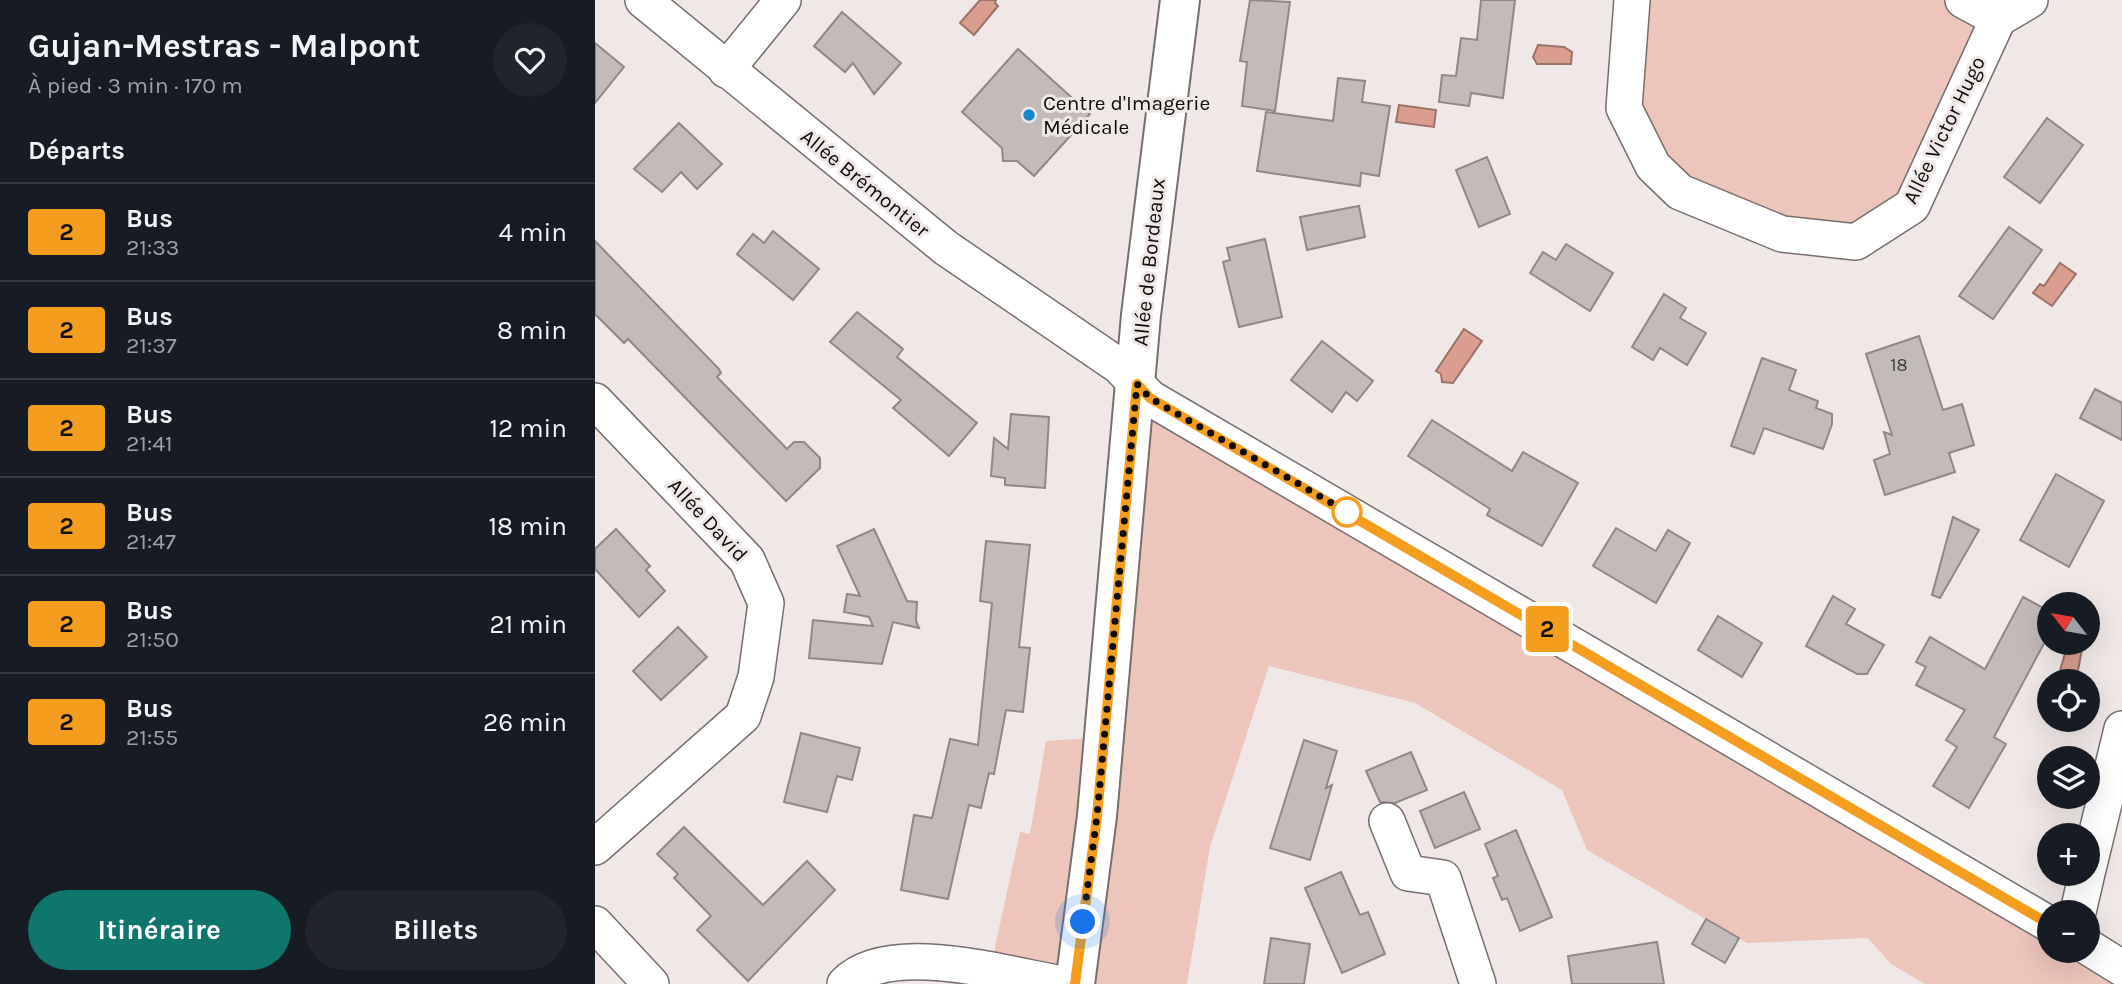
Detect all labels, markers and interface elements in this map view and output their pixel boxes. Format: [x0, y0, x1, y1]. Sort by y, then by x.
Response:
button: heart [493, 23, 567, 97]
text: Gujan-Mestras - Malpont [28, 27, 420, 65]
street label: Allée Victor Hugo [1898, 52, 1990, 208]
text: À pied · 3 min · 170 m [28, 72, 243, 99]
place label: Centre d'Imagerie Médicale [1043, 91, 1210, 139]
marker: Centre d'Imagerie Médicale [1021, 107, 1037, 123]
street label: Allée Brémontier [796, 124, 934, 242]
text: Départs [28, 135, 125, 166]
street label: Allée de Bordeaux [1128, 176, 1170, 347]
text: Bus [126, 203, 173, 234]
text: 4 min [499, 217, 567, 248]
text: 2 [59, 218, 74, 246]
text: 21:33 [126, 234, 179, 261]
text: Bus [126, 301, 173, 332]
text: 8 min [497, 315, 567, 346]
text: 2 [59, 316, 74, 344]
text: 21:37 [126, 332, 177, 359]
house number: 18 [1890, 354, 1908, 376]
text: Bus [126, 399, 173, 430]
text: 12 min [489, 413, 567, 444]
text: 2 [59, 414, 74, 442]
text: 21:41 [126, 430, 173, 457]
street label: Allée David [663, 473, 753, 567]
text: Bus [126, 497, 173, 528]
unlabelled marker [1332, 497, 1362, 527]
text: 18 min [488, 511, 567, 542]
text: 2 [59, 512, 74, 540]
text: 21:47 [126, 528, 176, 555]
north arrow [2037, 592, 2100, 654]
map controls [2037, 592, 2100, 963]
text: Bus [126, 595, 173, 626]
line badge: 2 [1524, 606, 1570, 652]
text: 21 min [489, 609, 567, 640]
text: 2 [59, 610, 74, 638]
text: 2 [1540, 615, 1554, 643]
text: 21:50 [126, 626, 179, 653]
button: locate [2037, 669, 2100, 732]
text: Bus [126, 693, 173, 724]
text: 26 min [483, 707, 567, 738]
text: 2 [59, 708, 74, 736]
text: 21:55 [126, 724, 178, 751]
button: layers [2037, 746, 2100, 809]
button: + [2037, 823, 2100, 886]
button: Itinéraire [28, 890, 291, 970]
button: Billets [305, 890, 567, 970]
button: − [2037, 900, 2100, 963]
your location [1065, 904, 1100, 939]

